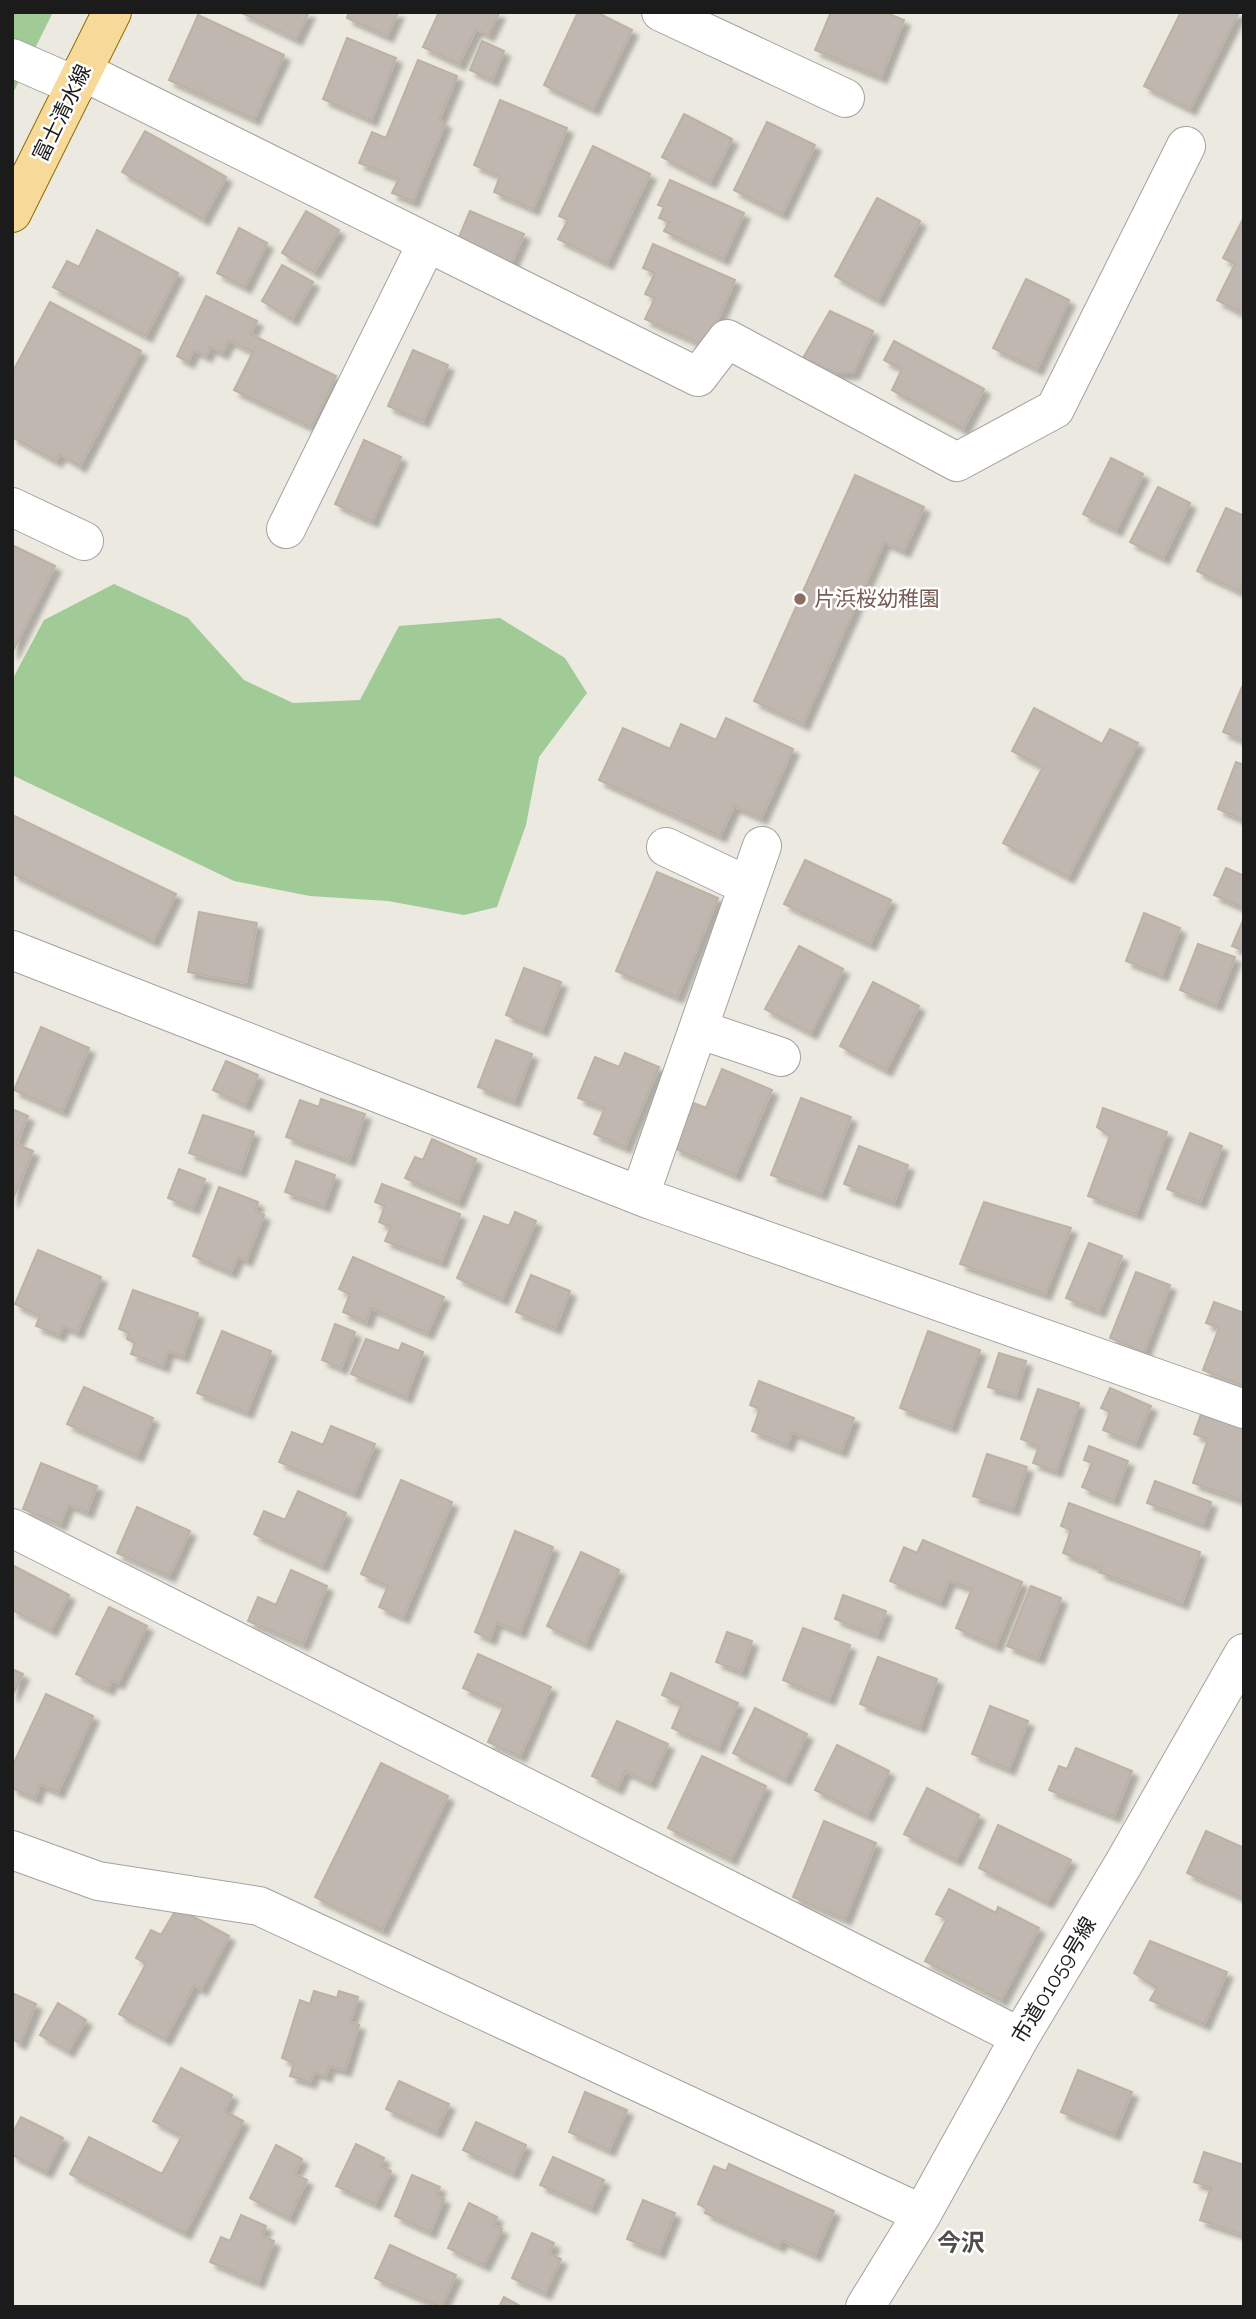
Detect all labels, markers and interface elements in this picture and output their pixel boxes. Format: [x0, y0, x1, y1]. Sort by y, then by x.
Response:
street label: 富士清水線 [27, 60, 96, 165]
place label: 片浜桜幼稚園 [814, 586, 940, 611]
marker: 片浜桜幼稚園 [792, 591, 808, 607]
street label: 市道01059号線 [1006, 1912, 1101, 2047]
district label: 今沢 [937, 2228, 985, 2257]

